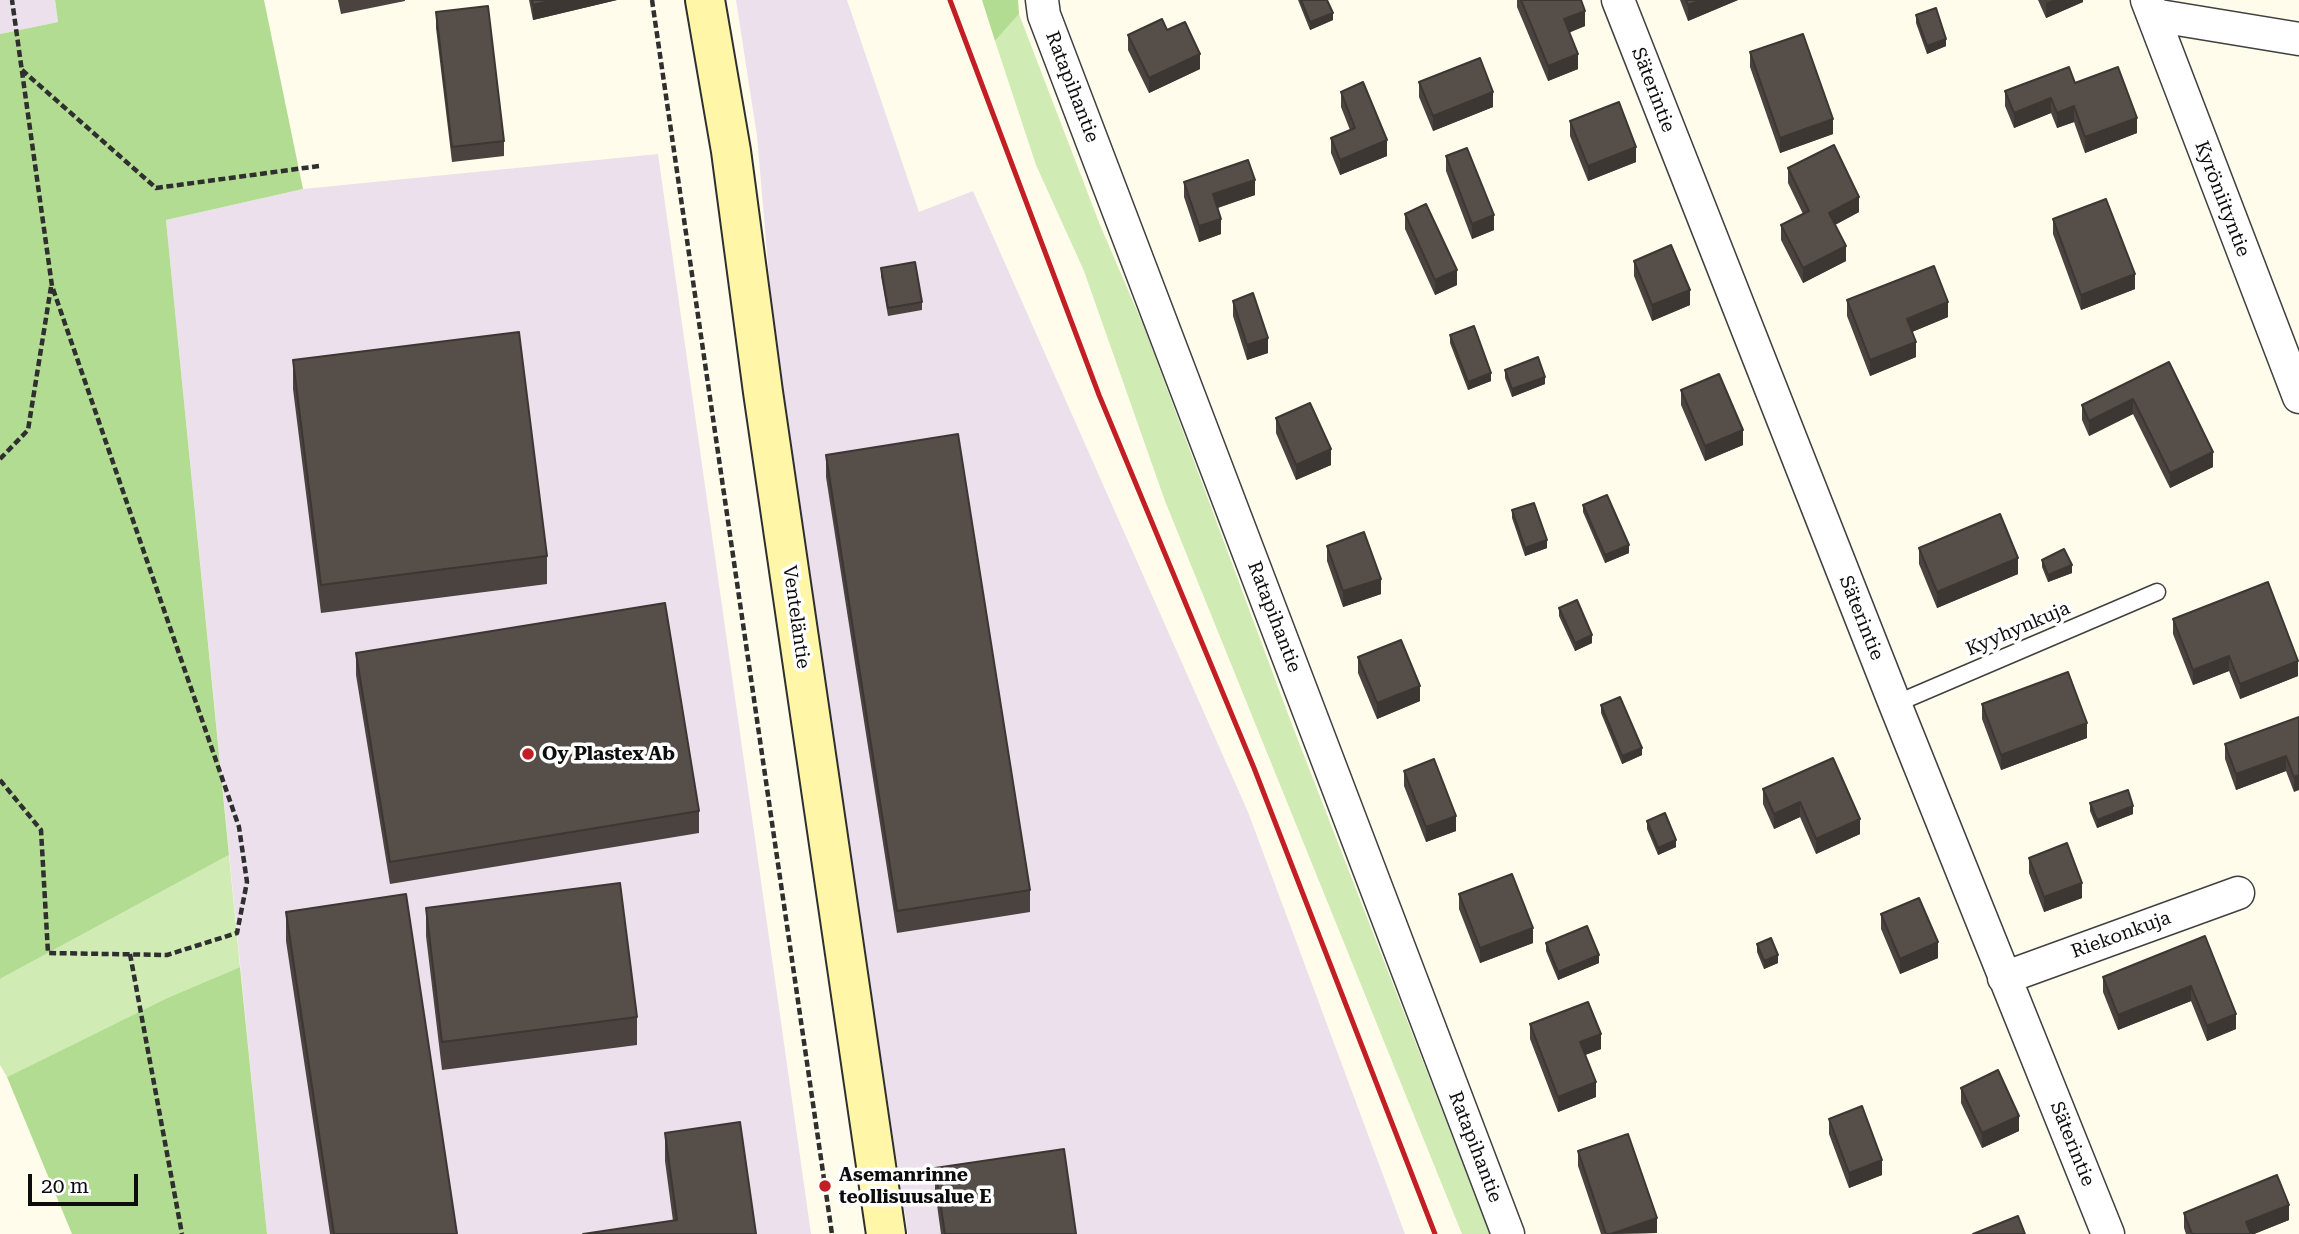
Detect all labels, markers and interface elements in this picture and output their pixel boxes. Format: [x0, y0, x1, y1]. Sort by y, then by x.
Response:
street label: Ratapihantie [1040, 28, 1104, 146]
street label: Säterintie [1626, 44, 1680, 136]
street label: Kyröniityntie [2189, 138, 2255, 260]
street label: Ratapihantie [1242, 558, 1306, 676]
street label: Venteläntie [777, 564, 815, 670]
street label: Säterintie [1834, 572, 1888, 664]
street label: Kyyhynkuja [1963, 597, 2073, 661]
place label: Oy Plastex Ab [542, 743, 675, 765]
marker: Oy Plastex Ab [520, 746, 536, 762]
street label: Riekonkuja [2068, 906, 2174, 964]
street label: Ratapihantie [1443, 1088, 1507, 1206]
street label: Säterintie [2045, 1098, 2099, 1190]
scale bar [32, 1160, 142, 1204]
place label: Asemanrinne teollisuusalue E [839, 1164, 992, 1208]
text: 20 m [41, 1174, 89, 1198]
marker: Asemanrinne teollisuusalue E [817, 1178, 833, 1194]

